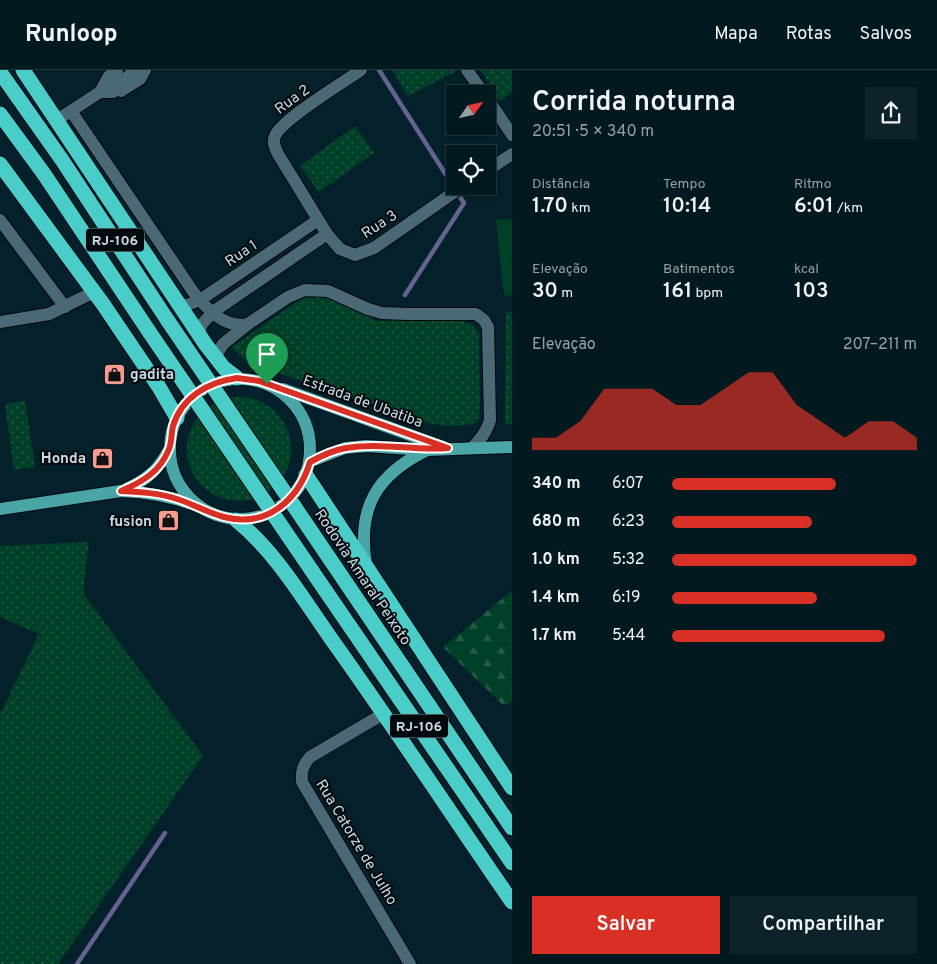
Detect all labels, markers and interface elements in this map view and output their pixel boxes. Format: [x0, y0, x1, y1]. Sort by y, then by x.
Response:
text: Runloop [25, 20, 118, 50]
text: Mapa [714, 23, 758, 46]
text: Rotas [786, 23, 832, 46]
text: Salvos [860, 23, 912, 46]
street label: Rua 2 [272, 81, 314, 119]
north arrow [446, 85, 496, 135]
map controls [446, 85, 496, 195]
text: Corrida noturna [532, 85, 736, 121]
button: share [865, 87, 917, 139]
text: 20:51 · 5 × 340 m [532, 122, 654, 142]
button: locate [446, 145, 496, 195]
text: Distância [532, 176, 590, 193]
text: Tempo [663, 176, 706, 193]
text: Ritmo [794, 176, 831, 193]
text: 1.70 [532, 193, 568, 220]
text: 10:14 [663, 193, 711, 220]
text: 6:01 [794, 193, 834, 220]
text: km [568, 200, 591, 217]
text: /km [834, 200, 863, 217]
street label: Rua 3 [358, 207, 401, 244]
road number: RJ-106 [86, 228, 144, 252]
street label: Rua 1 [222, 236, 262, 272]
text: Elevação [532, 261, 588, 278]
text: Batimentos [663, 261, 735, 278]
text: kcal [794, 261, 819, 278]
text: 30 [532, 278, 558, 305]
text: 161 [663, 278, 692, 305]
text: 103 [794, 278, 829, 305]
text: m [558, 285, 573, 302]
text: bpm [692, 285, 723, 302]
pin [246, 333, 288, 384]
text: Elevação [532, 335, 596, 355]
text: 207–211 m [843, 335, 917, 355]
icon: arrive [253, 340, 281, 368]
shop icon: gadita [102, 362, 126, 386]
place label: gadita [130, 366, 174, 385]
street label: Estrada de Ubatiba [300, 372, 425, 433]
shop icon: Honda [90, 446, 114, 470]
place label: Honda [41, 450, 86, 469]
text: 340 m [532, 474, 580, 494]
text: 6:07 [612, 474, 643, 494]
street label: Rodovia Amaral Peixoto [309, 506, 414, 649]
shop icon: fusion [156, 509, 180, 533]
text: 680 m [532, 512, 580, 532]
text: 6:23 [612, 512, 645, 532]
place label: fusion [109, 513, 152, 532]
text: 1.0 km [532, 550, 580, 570]
text: 5:32 [612, 550, 645, 570]
text: 1.4 km [532, 588, 580, 608]
text: 6:19 [612, 588, 641, 608]
text: 1.7 km [532, 626, 577, 646]
text: 5:44 [612, 626, 645, 646]
road number: RJ-106 [390, 714, 448, 738]
street label: Rua Catorze de Julho [311, 776, 401, 909]
button: Salvar [532, 896, 720, 954]
button: Compartilhar [730, 896, 917, 954]

